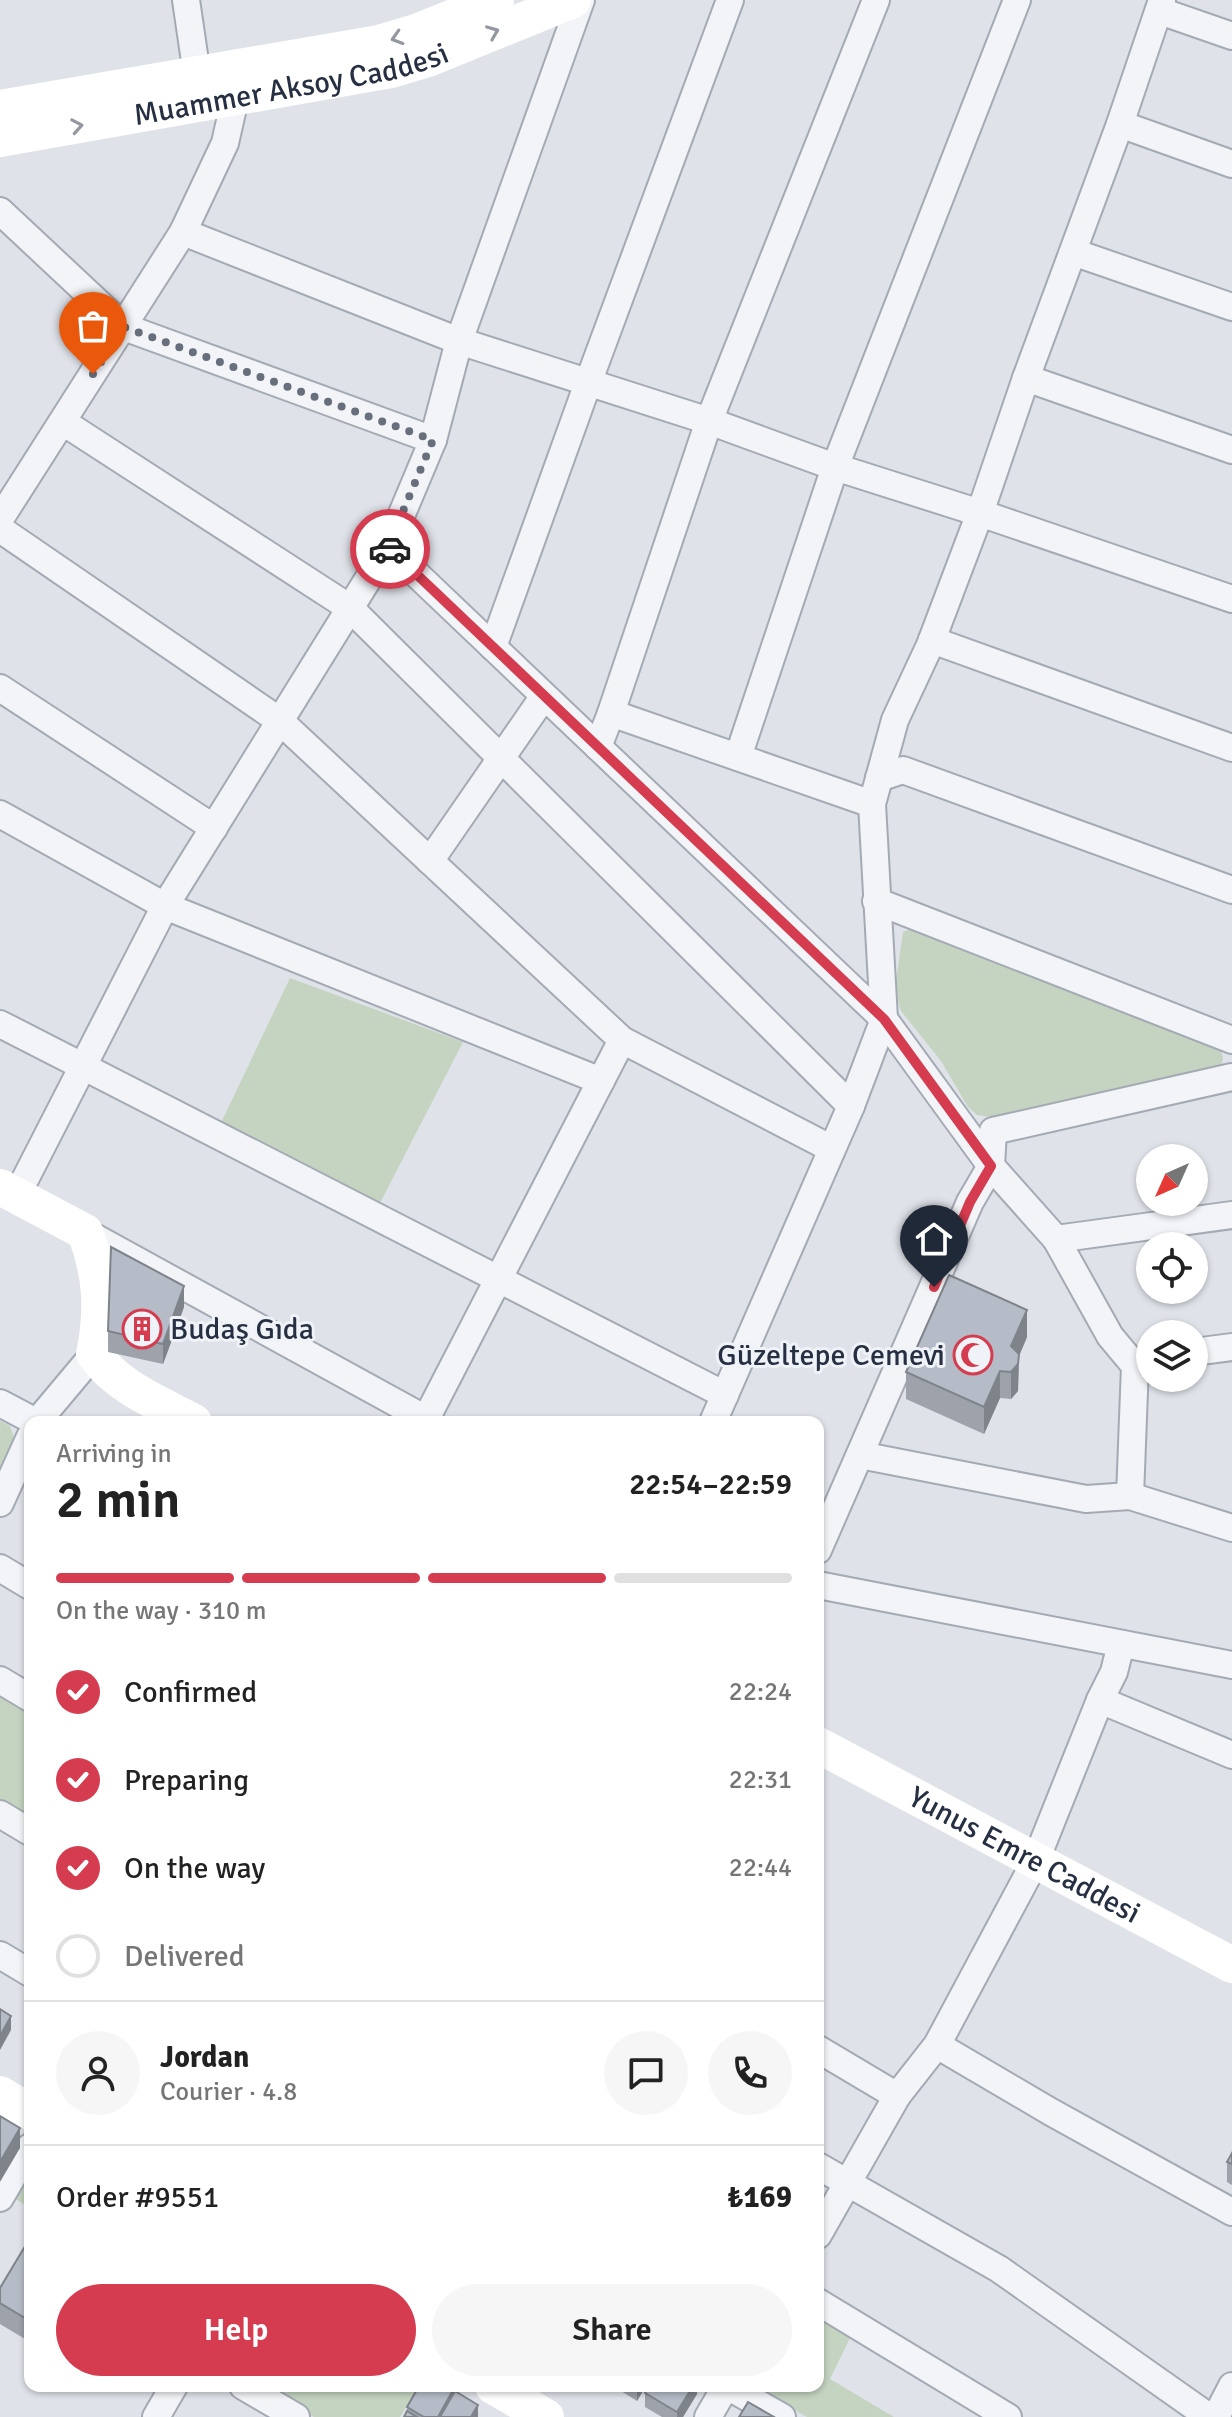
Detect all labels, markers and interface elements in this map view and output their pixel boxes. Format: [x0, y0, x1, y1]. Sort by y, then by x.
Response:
one-way arrow [485, 25, 499, 42]
one-way arrow [391, 29, 404, 45]
street label: Muammer Aksoy Caddesi [131, 35, 454, 134]
one-way arrow [70, 118, 84, 135]
pin [59, 292, 127, 374]
icon: bag [71, 304, 115, 348]
courier [350, 509, 430, 589]
icon: car [368, 527, 412, 571]
north arrow [1136, 1144, 1208, 1216]
map controls [1136, 1144, 1208, 1392]
pin [900, 1205, 968, 1287]
icon: home [912, 1217, 956, 1261]
button: locate [1136, 1232, 1208, 1304]
building icon: Budaş Gıda [121, 1308, 163, 1350]
place label: Budaş Gıda [170, 1311, 314, 1348]
button: layers [1136, 1320, 1208, 1392]
mosque icon: Güzeltepe Cemevi [952, 1334, 994, 1376]
place label: Güzeltepe Cemevi [717, 1337, 945, 1374]
text: Arriving in [56, 1438, 172, 1470]
text: 22:54–22:59 [629, 1466, 792, 1503]
text: 2 min [56, 1468, 181, 1532]
text: On the way · 310 m [56, 1595, 266, 1627]
icon: check [56, 1670, 100, 1714]
text: Confirmed [124, 1674, 257, 1711]
text: 22:24 [729, 1676, 792, 1708]
icon: check [56, 1758, 100, 1802]
text: Preparing [124, 1762, 249, 1799]
text: 22:31 [729, 1764, 792, 1796]
street label: Yunus Emre Caddesi [902, 1779, 1147, 1932]
icon: check [56, 1846, 100, 1890]
text: On the way [124, 1850, 265, 1887]
text: 22:44 [729, 1852, 792, 1884]
text: Delivered [124, 1938, 245, 1975]
button: person [56, 2031, 140, 2115]
button: chat [604, 2031, 688, 2115]
button: phone [708, 2031, 792, 2115]
text: Jordan [160, 2039, 249, 2076]
text: Courier · 4.8 [160, 2076, 297, 2108]
text: Order #9551 [56, 2179, 219, 2216]
text: ₺169 [727, 2179, 792, 2216]
button: Help [56, 2284, 416, 2376]
button: Share [432, 2284, 792, 2376]

